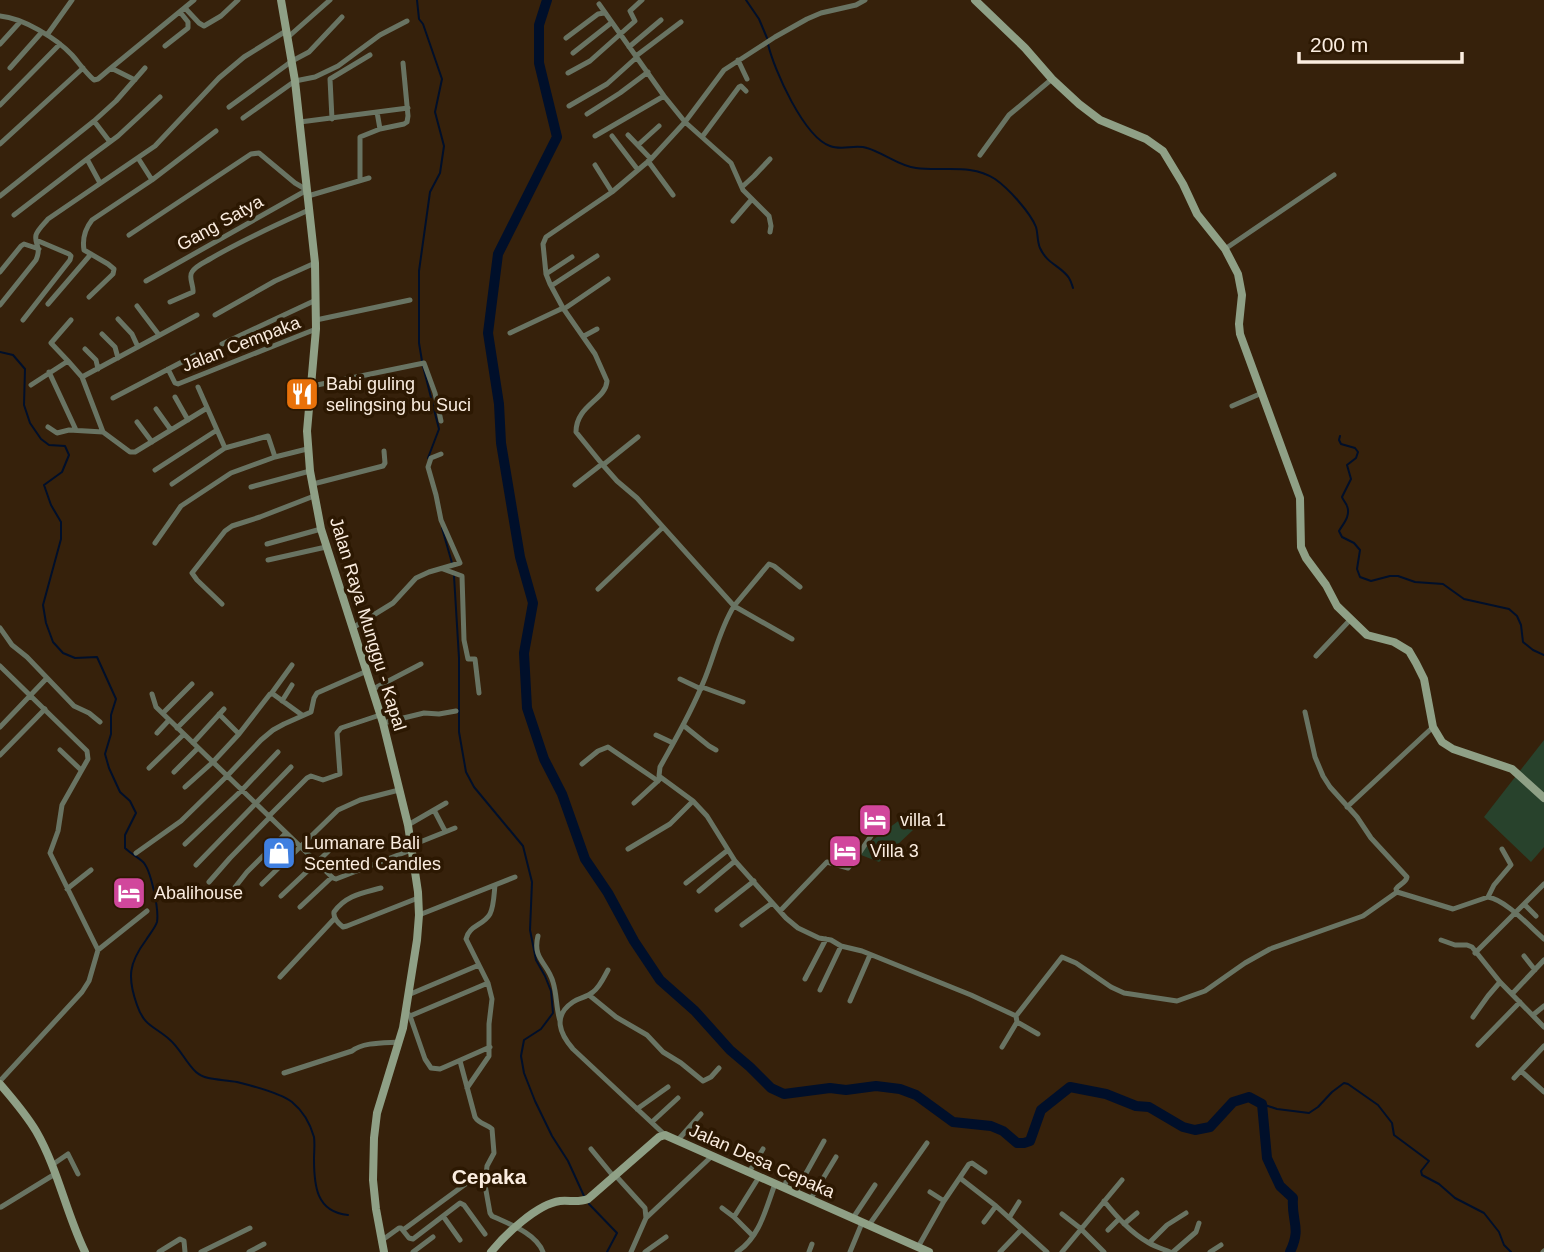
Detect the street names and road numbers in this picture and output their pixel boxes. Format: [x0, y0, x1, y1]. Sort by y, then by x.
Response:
street label: Gang Satya [174, 191, 267, 255]
street label: Jalan Cempaka [179, 312, 304, 376]
street label: Jalan Raya Munggu - Kapal [326, 515, 410, 733]
street label: Jalan Desa Cepaka [686, 1120, 839, 1202]

